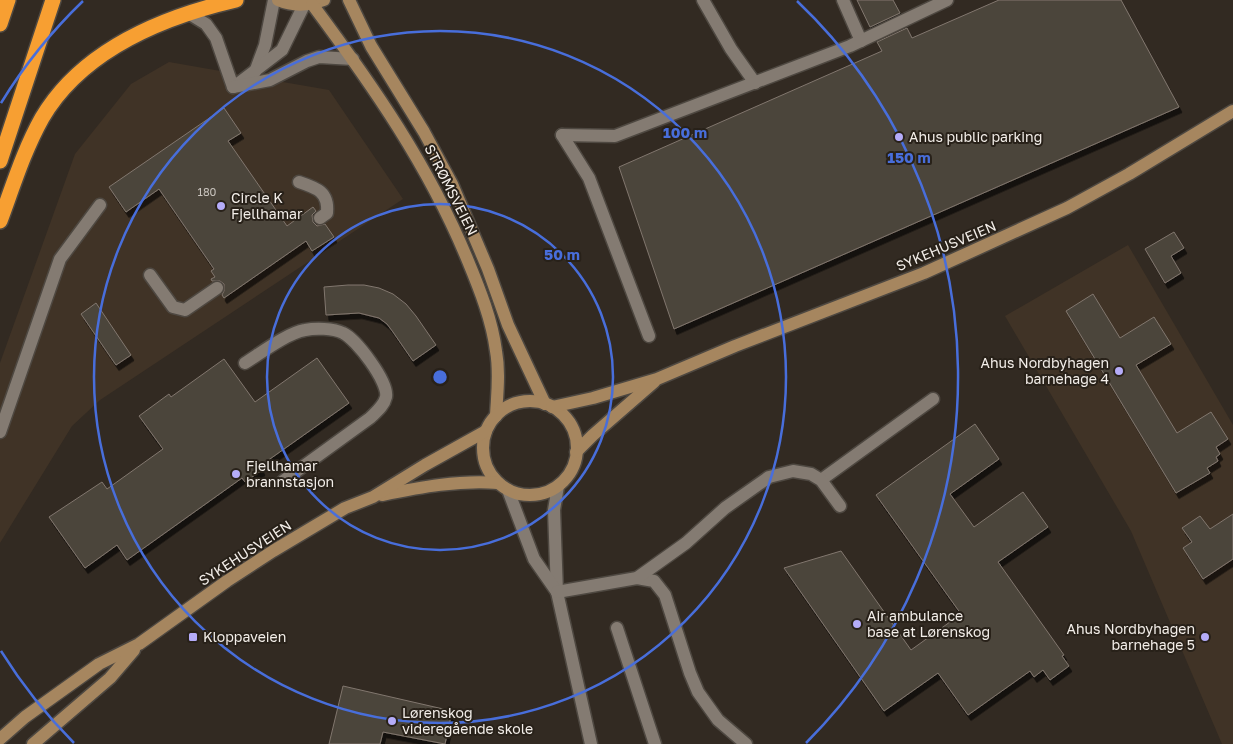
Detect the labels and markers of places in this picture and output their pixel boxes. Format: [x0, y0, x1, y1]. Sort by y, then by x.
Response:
place label: Ahus public parking [909, 128, 1042, 145]
marker: Ahus public parking [893, 131, 905, 143]
place label: Circle K Fjellhamar [231, 189, 303, 222]
marker: Circle K Fjellhamar [215, 200, 227, 212]
place label: Ahus Nordbyhagen barnehage 4 [981, 354, 1109, 387]
marker: Ahus Nordbyhagen barnehage 4 [1113, 365, 1125, 377]
centre of rings [431, 368, 449, 386]
place label: Fjellhamar brannstasjon [246, 457, 334, 490]
marker: Fjellhamar brannstasjon [230, 468, 242, 480]
place label: Air ambulance base at Lørenskog [867, 607, 990, 640]
marker: Air ambulance base at Lørenskog [851, 618, 863, 630]
place label: Ahus Nordbyhagen barnehage 5 [1067, 620, 1195, 653]
place label: Kloppaveien [203, 628, 286, 645]
marker: Kloppaveien [187, 631, 199, 643]
marker: Ahus Nordbyhagen barnehage 5 [1199, 631, 1211, 643]
place label: Lørenskog videregående skole [402, 704, 533, 737]
marker: Lørenskog videregående skole [386, 715, 398, 727]

